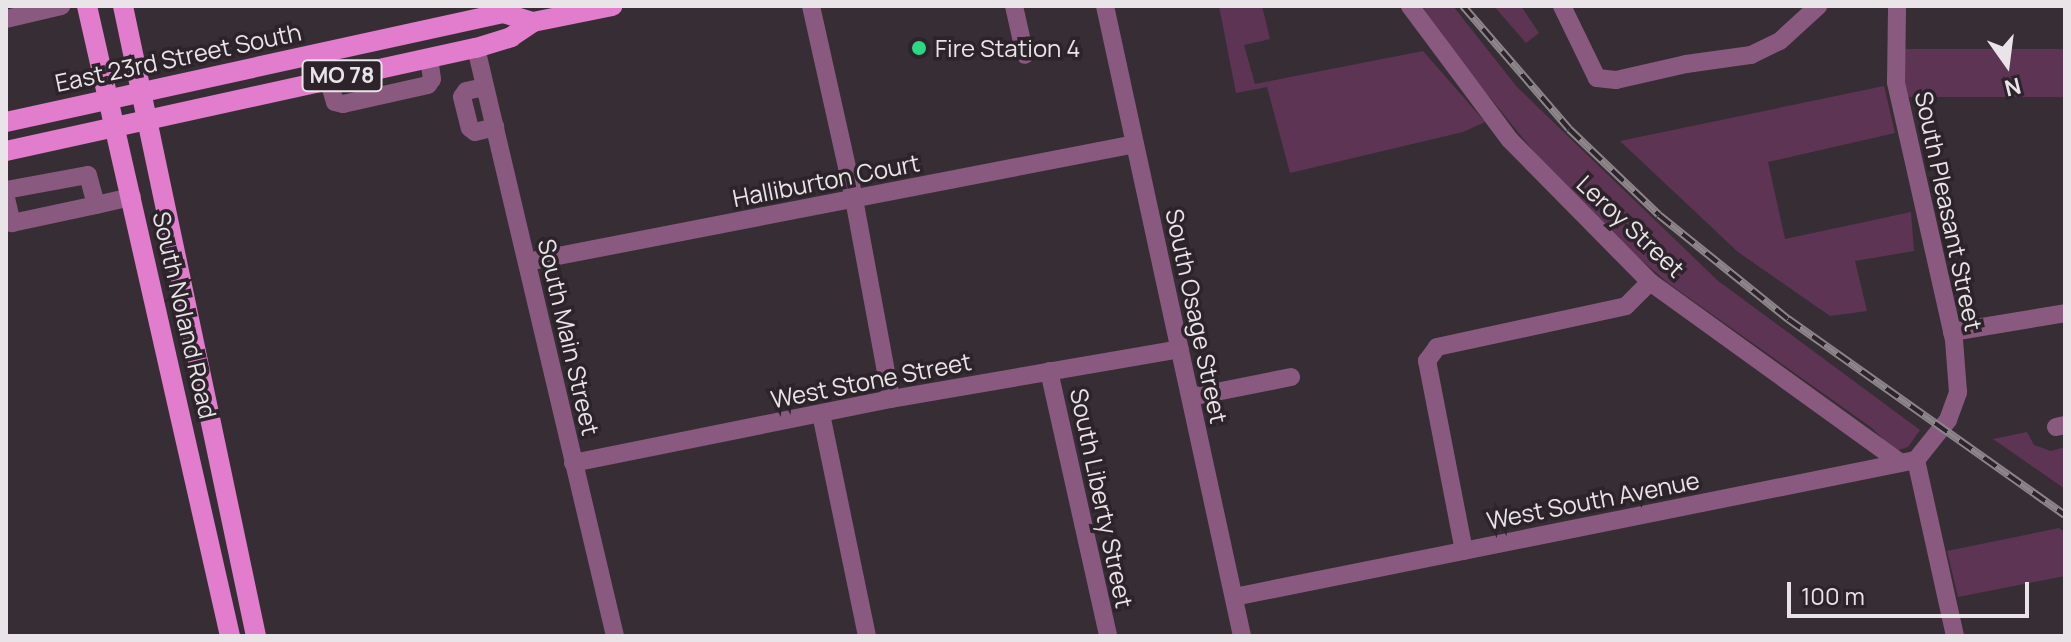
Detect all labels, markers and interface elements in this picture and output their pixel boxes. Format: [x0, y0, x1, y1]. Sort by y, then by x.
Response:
street label: East 23rd Street South [52, 17, 304, 97]
north arrow [1967, 24, 2047, 104]
place label: Fire Station 4 [935, 34, 1080, 62]
marker: Fire Station 4 [910, 39, 928, 57]
road number: MO 78 [300, 58, 384, 94]
text: N [2002, 71, 2024, 104]
street label: South Pleasant Street [1910, 89, 1988, 333]
street label: Halliburton Court [730, 148, 922, 212]
street label: Leroy Street [1571, 169, 1691, 283]
street label: South Osage Street [1160, 206, 1234, 426]
street label: South Noland Road [147, 209, 223, 421]
street label: South Main Street [532, 236, 606, 438]
street label: West Stone Street [768, 346, 974, 414]
street label: South Liberty Street [1065, 386, 1139, 610]
street label: West South Avenue [1484, 465, 1702, 535]
scale bar [1791, 566, 2033, 616]
text: 100 m [1801, 579, 1865, 612]

